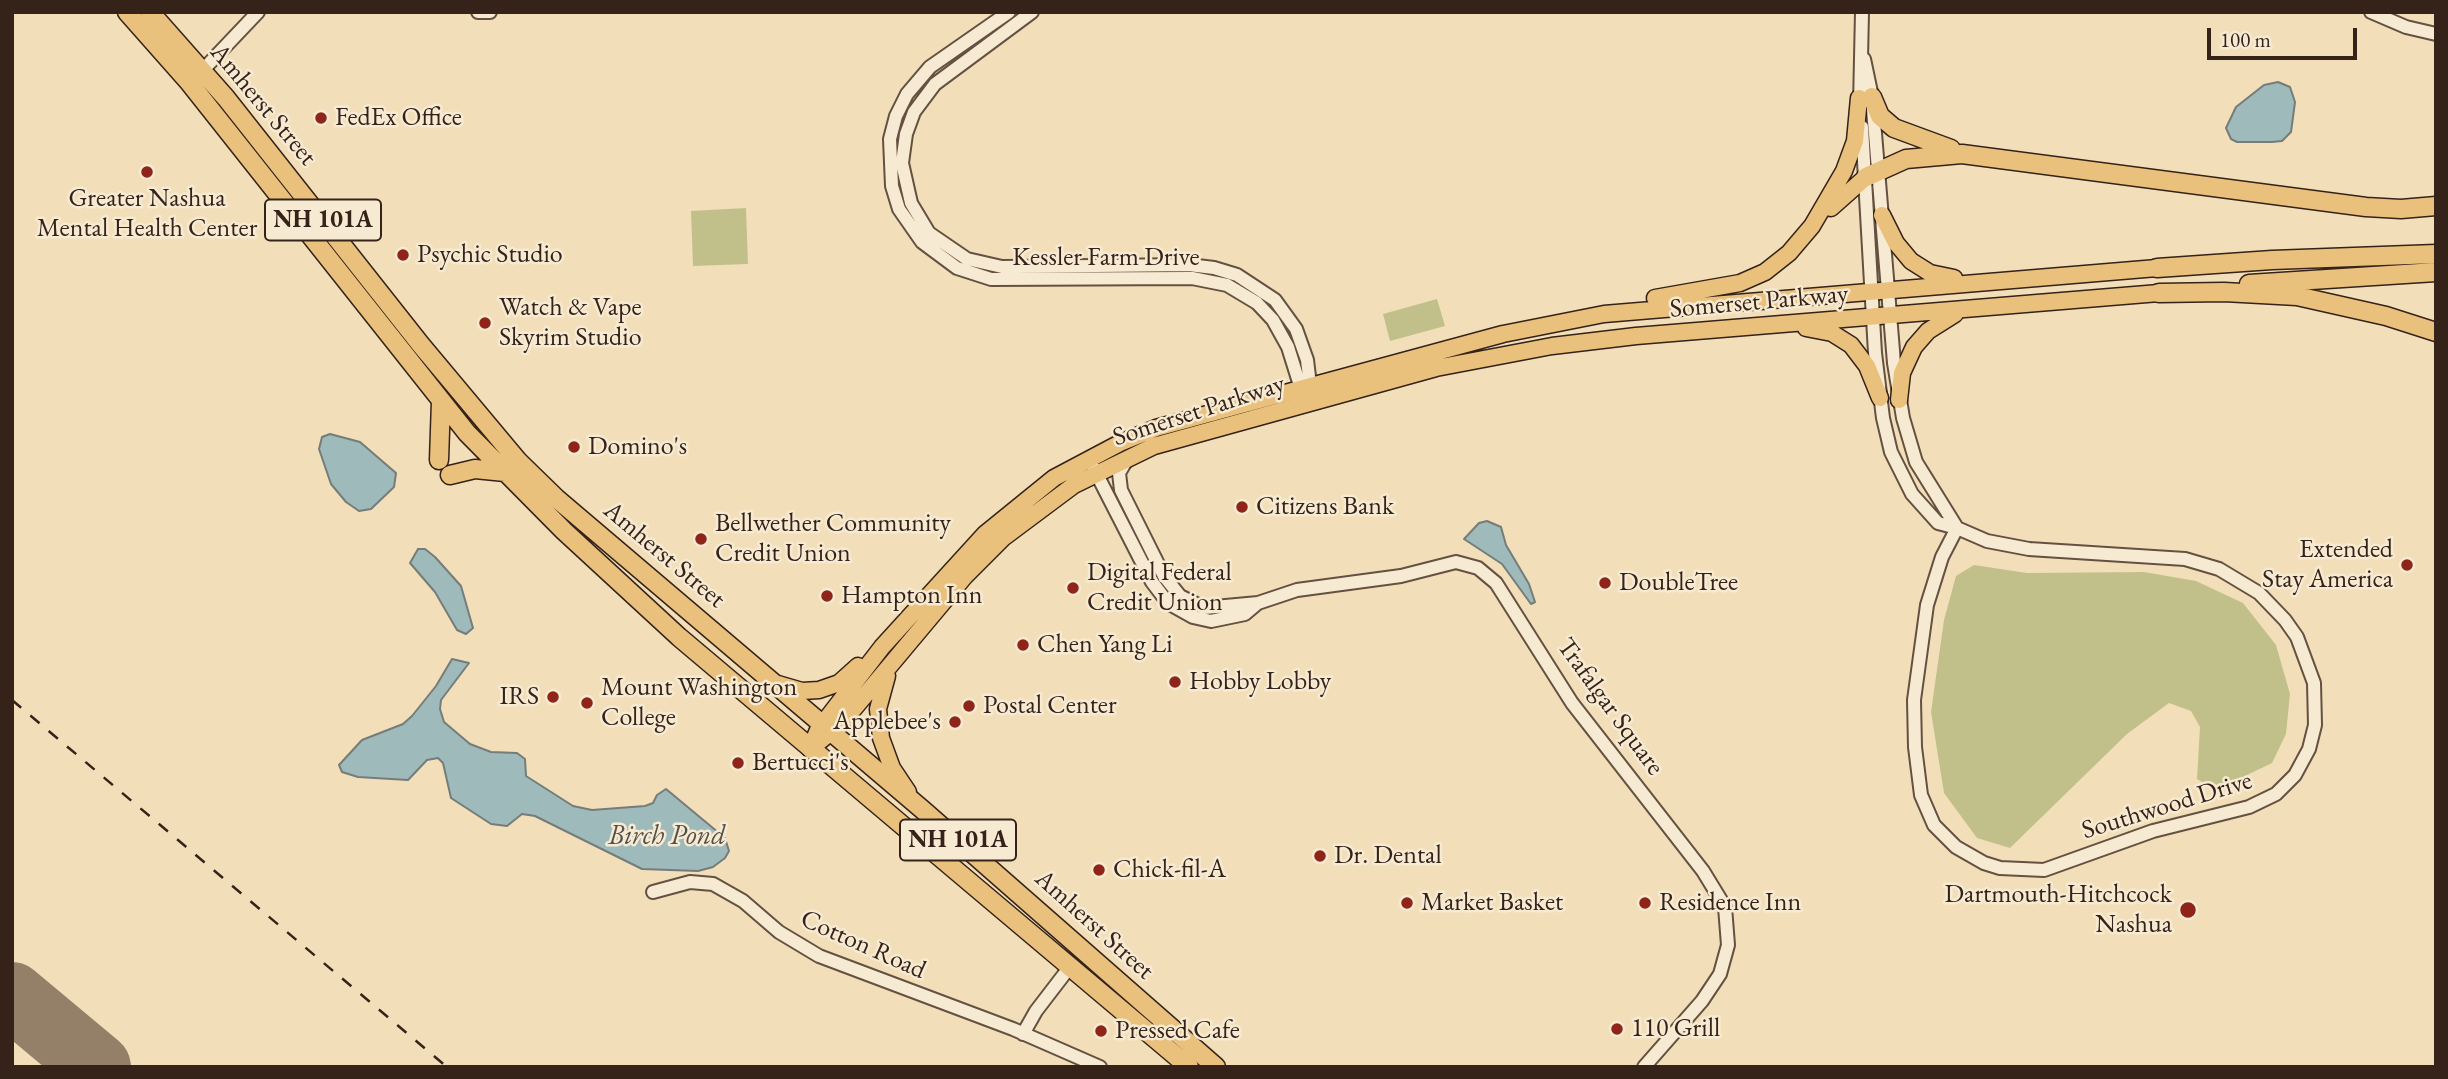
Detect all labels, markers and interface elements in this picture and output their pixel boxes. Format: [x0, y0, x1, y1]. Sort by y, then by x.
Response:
scale bar [2210, 14, 2360, 58]
text: 100 m [2220, 26, 2271, 53]
street label: Amherst Street [203, 38, 323, 172]
place label: FedEx Office [335, 102, 462, 134]
marker: FedEx Office [313, 110, 329, 126]
marker: Greater Nashua Mental Health Center [139, 164, 155, 180]
place label: Greater Nashua Mental Health Center [37, 183, 257, 244]
road number: NH 101A [265, 200, 381, 240]
place label: Psychic Studio [417, 239, 563, 271]
street label: Kessler Farm Drive [1012, 242, 1200, 274]
marker: Psychic Studio [395, 247, 411, 263]
street label: Somerset Parkway [1668, 279, 1850, 325]
place label: Watch & Vape Skyrim Studio [499, 292, 642, 354]
marker: Watch & Vape Skyrim Studio [477, 315, 493, 331]
street label: Somerset Parkway [1109, 368, 1289, 454]
place label: Domino's [588, 431, 687, 463]
marker: Domino's [566, 439, 582, 455]
place label: Citizens Bank [1256, 491, 1394, 523]
street label: Amherst Street [597, 495, 731, 615]
marker: Citizens Bank [1234, 499, 1250, 515]
place label: Bellwether Community Credit Union [715, 508, 951, 570]
marker: Bellwether Community Credit Union [693, 531, 709, 547]
place label: Extended Stay America [2262, 534, 2393, 596]
place label: Digital Federal Credit Union [1087, 557, 1232, 618]
marker: Extended Stay America [2399, 557, 2415, 573]
place label: DoubleTree [1619, 567, 1738, 599]
marker: DoubleTree [1597, 575, 1613, 591]
place label: Hampton Inn [841, 580, 982, 612]
marker: Digital Federal Credit Union [1065, 580, 1081, 596]
marker: Hampton Inn [819, 588, 835, 604]
place label: Chen Yang Li [1037, 629, 1173, 661]
street label: Trafalgar Square [1550, 632, 1670, 782]
marker: Chen Yang Li [1015, 637, 1031, 653]
place label: Hobby Lobby [1189, 666, 1331, 698]
place label: Mount Washington College [601, 672, 797, 734]
marker: Hobby Lobby [1167, 674, 1183, 690]
place label: IRS [500, 681, 539, 713]
marker: IRS [545, 689, 561, 705]
place label: Postal Center [983, 690, 1117, 722]
marker: Mount Washington College [579, 695, 595, 711]
marker: Postal Center [961, 698, 977, 714]
place label: Applebee's [833, 706, 941, 738]
marker: Applebee's [947, 714, 963, 730]
place label: Bertucci's [752, 747, 849, 779]
marker: Bertucci's [730, 755, 746, 771]
street label: Southwood Drive [2078, 765, 2256, 847]
water label: Birch Pond [608, 819, 726, 853]
road number: NH 101A [900, 820, 1016, 860]
place label: Dr. Dental [1334, 840, 1442, 872]
marker: Dr. Dental [1312, 848, 1328, 864]
place label: Chick-fil-A [1113, 854, 1226, 886]
marker: Chick-fil-A [1091, 862, 1107, 878]
street label: Amherst Street [1028, 863, 1160, 987]
place label: Dartmouth-Hitchcock Nashua [1944, 879, 2172, 940]
place label: Market Basket [1421, 887, 1563, 919]
place label: Residence Inn [1659, 887, 1801, 919]
marker: Market Basket [1399, 895, 1415, 911]
marker: Residence Inn [1637, 895, 1653, 911]
marker: Dartmouth-Hitchcock Nashua [2178, 900, 2198, 920]
street label: Cotton Road [796, 904, 930, 986]
place label: 110 Grill [1631, 1013, 1720, 1045]
place label: Pressed Cafe [1115, 1015, 1240, 1047]
marker: 110 Grill [1609, 1021, 1625, 1037]
marker: Pressed Cafe [1093, 1023, 1109, 1039]

